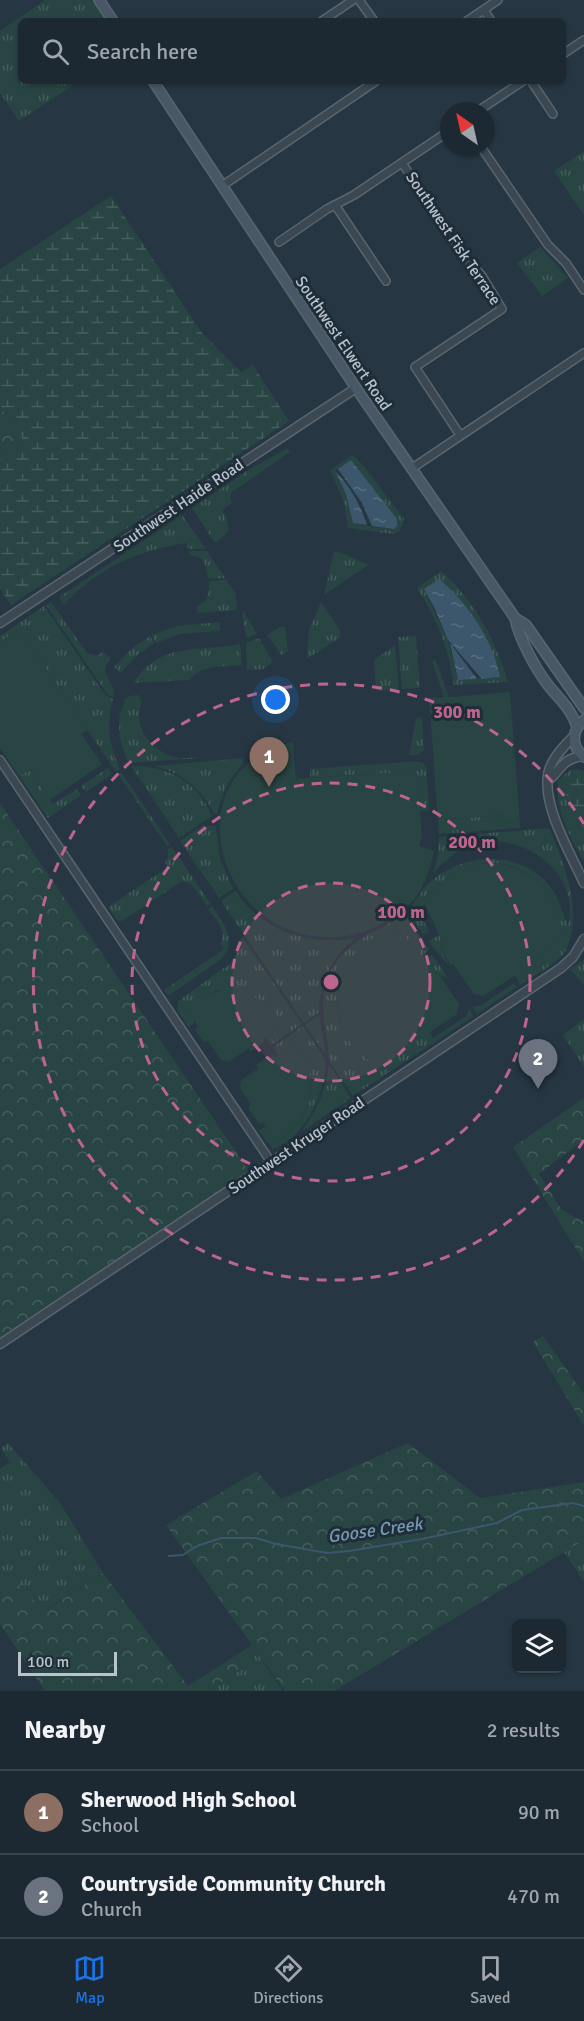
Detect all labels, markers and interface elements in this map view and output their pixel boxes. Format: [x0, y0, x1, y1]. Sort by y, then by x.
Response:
search box [18, 18, 566, 84]
icon: search [39, 35, 72, 68]
text: Search here [87, 38, 198, 65]
north arrow [440, 102, 494, 156]
street label: Southwest Fisk Terrace [401, 168, 505, 309]
street label: Southwest Elwert Road [291, 272, 396, 415]
street label: Southwest Haide Road [110, 455, 248, 557]
your location [261, 685, 290, 714]
text: 300 m [433, 701, 481, 723]
pin: 1 [250, 738, 288, 787]
text: 200 m [448, 831, 496, 853]
text: 100 m [377, 901, 425, 923]
centre of rings [321, 972, 341, 992]
pin: 2 [518, 1040, 558, 1089]
street label: Southwest Kruger Road [225, 1093, 368, 1199]
water label: Goose Creek [326, 1512, 426, 1548]
map controls [512, 1619, 566, 1673]
button: layers [512, 1619, 566, 1673]
scale bar [18, 1649, 117, 1676]
text: 100 m [27, 1652, 69, 1672]
text: Nearby [24, 1714, 105, 1746]
text: 2 results [487, 1718, 560, 1743]
text: Sherwood High School [81, 1786, 296, 1813]
text: 1 [38, 1800, 49, 1825]
text: 90 m [518, 1800, 560, 1825]
text: School [81, 1813, 139, 1838]
text: Countryside Community Church [81, 1870, 386, 1897]
text: 2 [38, 1884, 49, 1909]
text: 470 m [507, 1884, 560, 1909]
text: Church [81, 1897, 142, 1922]
tab: Map [73, 1952, 106, 2008]
tab: Directions [253, 1952, 323, 2008]
tab: Saved [470, 1952, 511, 2008]

